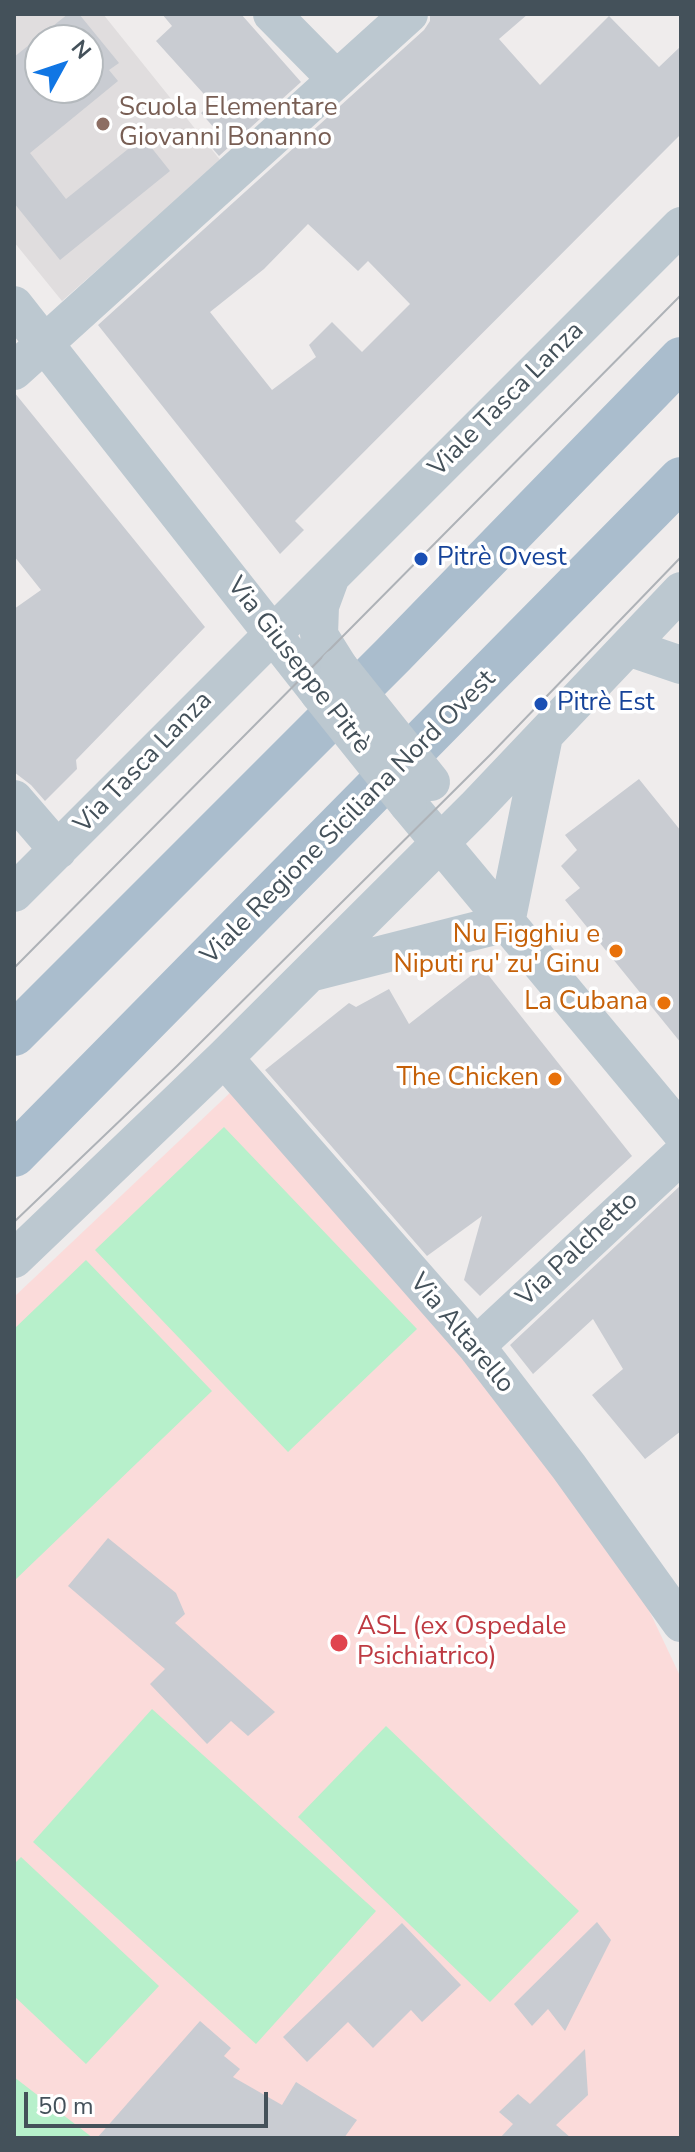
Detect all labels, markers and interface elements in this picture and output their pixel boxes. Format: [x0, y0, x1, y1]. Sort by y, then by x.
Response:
north arrow [24, 24, 104, 104]
text: N [64, 34, 98, 66]
place label: Scuola Elementare Giovanni Bonanno [119, 93, 337, 154]
marker: Scuola Elementare Giovanni Bonanno [94, 115, 112, 133]
street label: Viale Tasca Lanza [423, 316, 591, 484]
place label: Pitrè Ovest [437, 543, 567, 575]
marker: Pitrè Ovest [412, 550, 430, 568]
street label: Via Giuseppe Pitrè [219, 571, 377, 761]
street label: Viale Regione Siciliana Nord Ovest [195, 664, 503, 972]
street label: Via Tasca Lanza [68, 686, 220, 840]
place label: Pitrè Est [557, 688, 655, 720]
marker: Pitrè Est [532, 695, 550, 713]
place label: Nu Figghiu e Niputi ru' zu' Ginu [394, 920, 600, 982]
marker: Nu Figghiu e Niputi ru' zu' Ginu [607, 942, 625, 960]
place label: La Cubana [524, 987, 648, 1019]
marker: La Cubana [655, 994, 673, 1012]
place label: The Chicken [396, 1063, 539, 1095]
marker: The Chicken [546, 1070, 564, 1088]
street label: Via Palchetto [511, 1186, 645, 1314]
street label: Via Altarello [402, 1268, 520, 1400]
place label: ASL (ex Ospedale Psichiatrico) [357, 1612, 566, 1674]
marker: ASL (ex Ospedale Psichiatrico) [328, 1632, 350, 1654]
scale bar [28, 2076, 272, 2126]
text: 50 m [38, 2090, 94, 2122]

